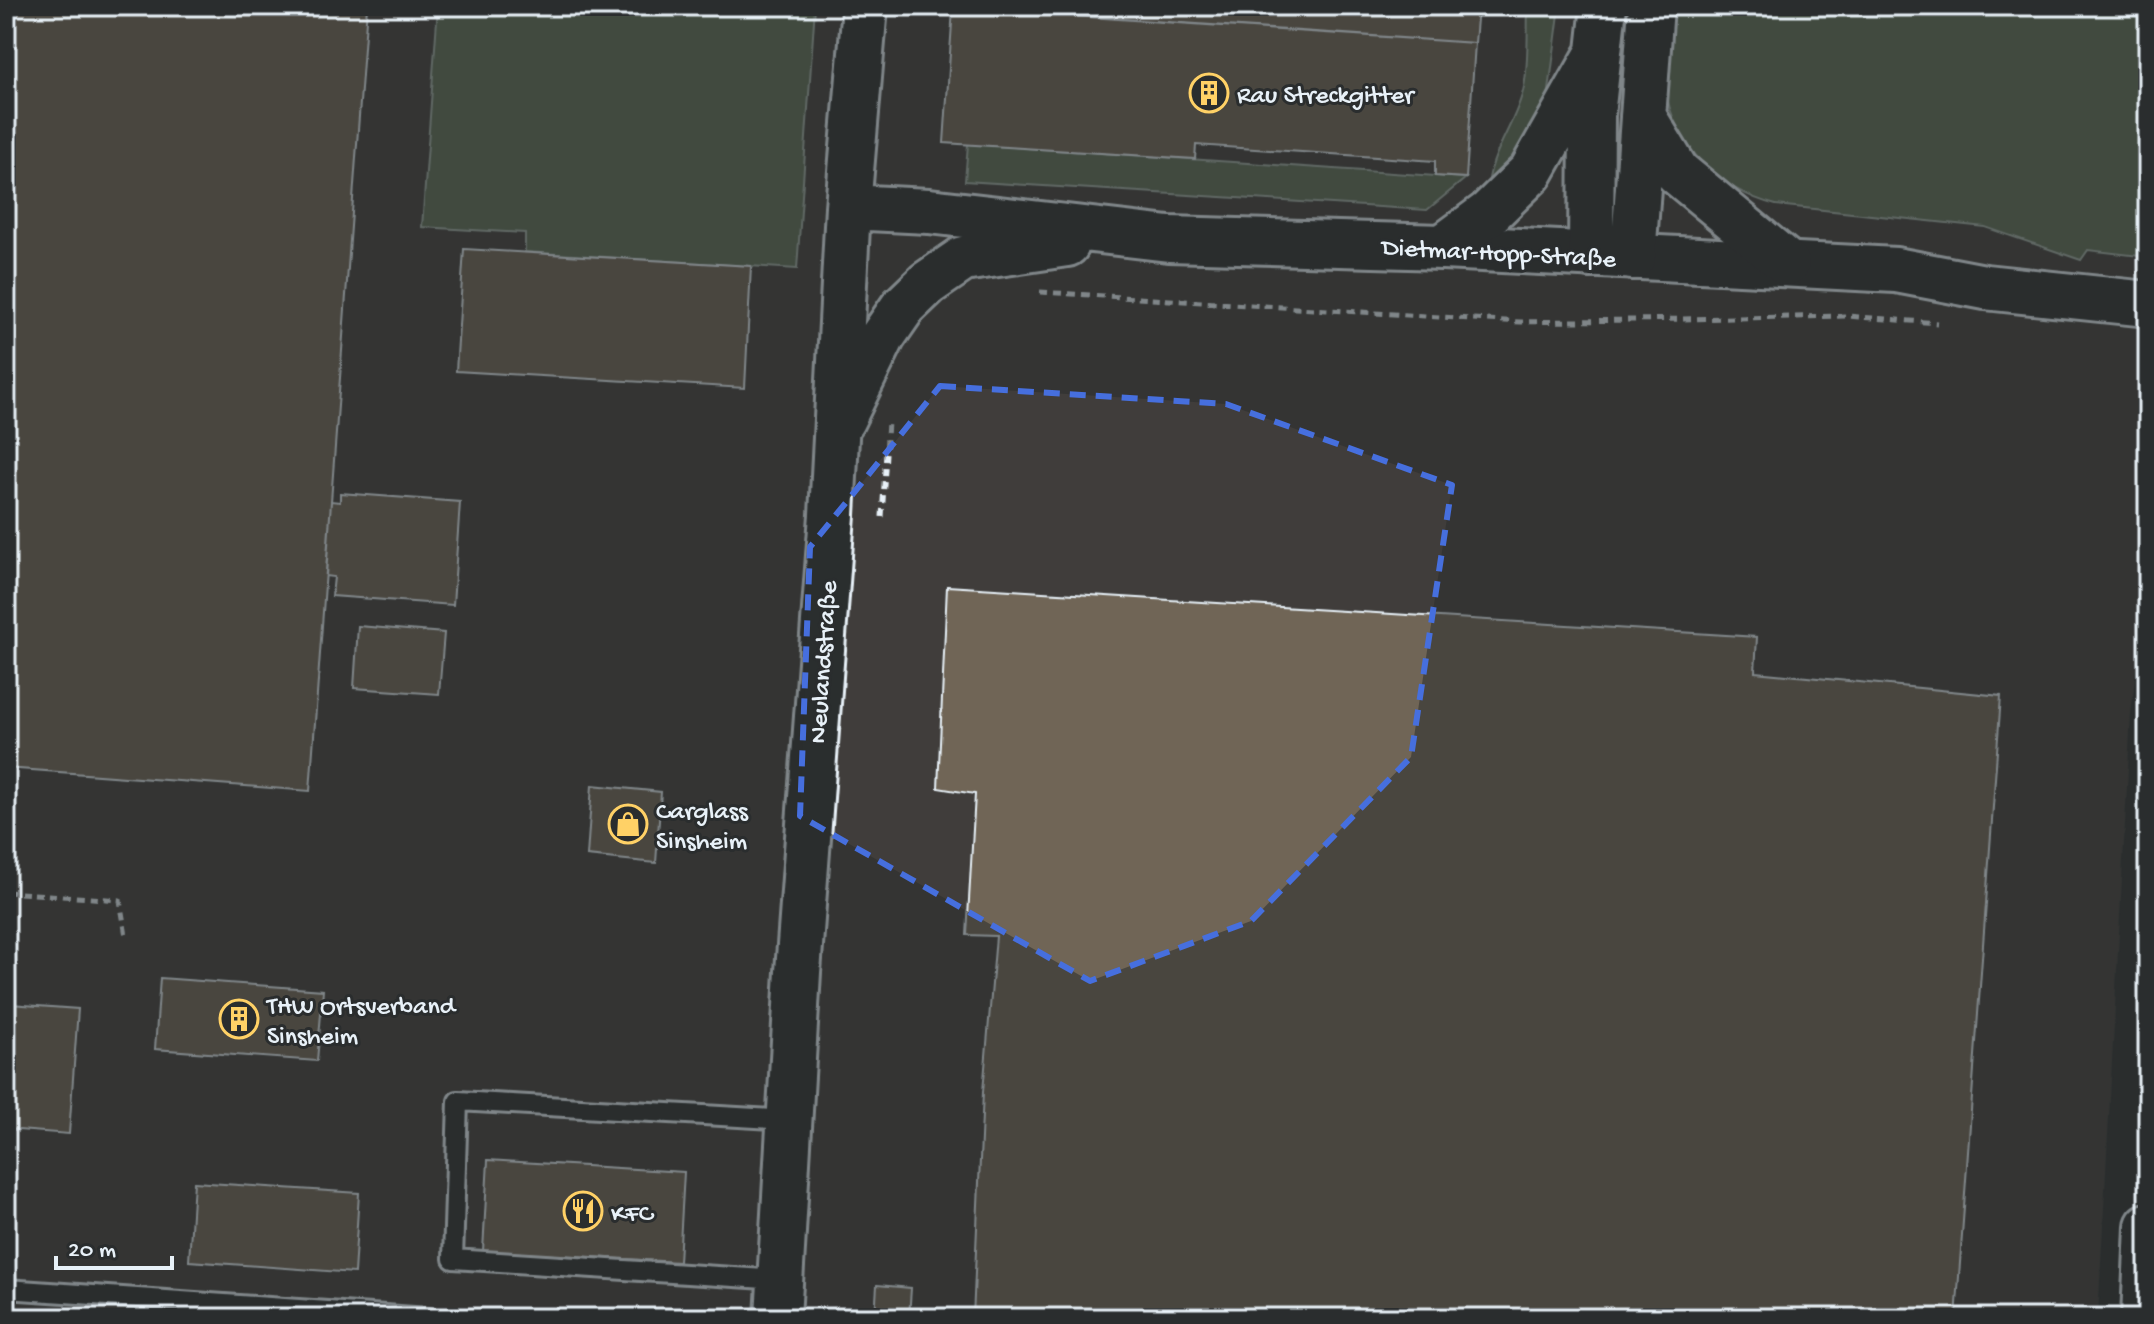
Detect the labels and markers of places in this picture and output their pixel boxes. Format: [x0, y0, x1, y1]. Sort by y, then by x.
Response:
building icon: Rau Streckgitter [1188, 72, 1230, 114]
place label: Rau Streckgitter [1237, 82, 1416, 113]
place label: Carglass Sinsheim [656, 798, 749, 859]
shop icon: Carglass Sinsheim [607, 803, 649, 845]
place label: THW Ortsverband Sinsheim [265, 993, 457, 1054]
building icon: THW Ortsverband Sinsheim [218, 998, 260, 1040]
restaurant icon: KFC [562, 1190, 604, 1232]
place label: KFC [611, 1200, 655, 1231]

